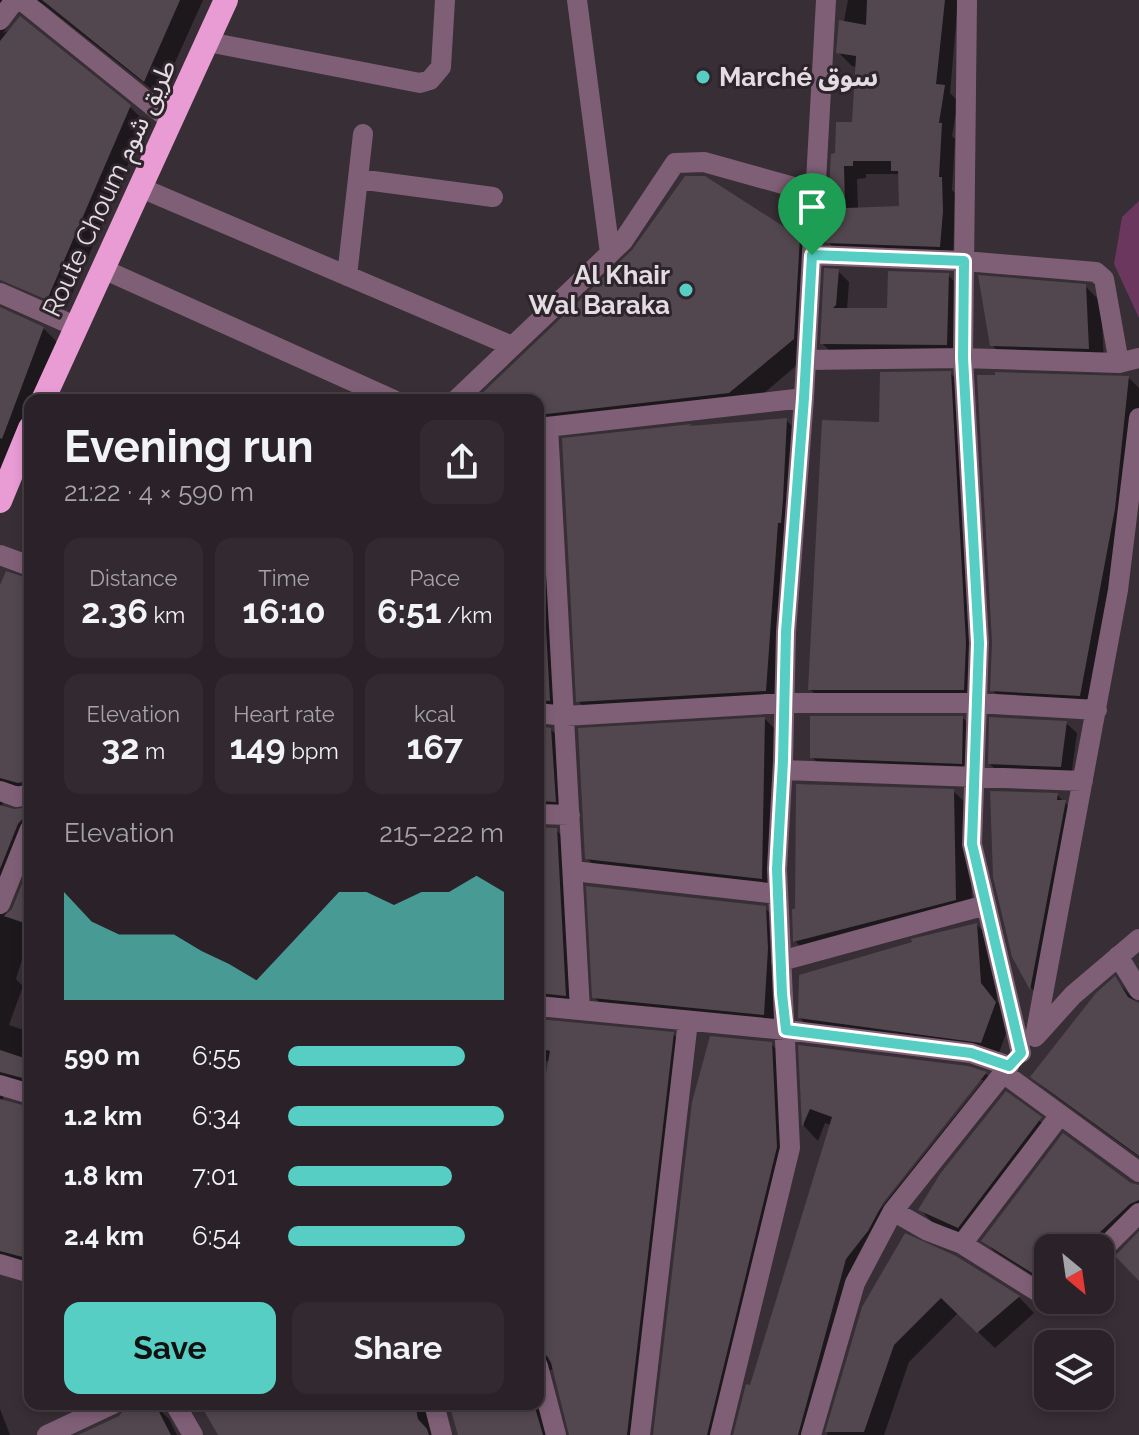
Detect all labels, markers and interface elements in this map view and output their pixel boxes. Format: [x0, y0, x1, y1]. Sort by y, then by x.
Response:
street label: Route Choum طريق شوم [36, 55, 186, 323]
place label: Marché سوق [719, 62, 878, 92]
marker: Marché سوق [694, 68, 712, 86]
pin [778, 173, 846, 255]
icon: arrive [790, 185, 834, 229]
place label: Al Khair Wal Baraka [529, 260, 670, 320]
marker: Al Khair Wal Baraka [677, 281, 695, 299]
button: share [420, 420, 504, 504]
text: Evening run [64, 421, 313, 472]
text: 21:22 · 4 × 590 m [64, 477, 254, 507]
text: Distance [89, 565, 177, 591]
text: Time [258, 565, 310, 591]
text: Pace [409, 565, 460, 591]
text: 2.36 [81, 591, 148, 631]
text: 16:10 [242, 591, 326, 631]
text: 6:51 [377, 591, 442, 631]
text: km [148, 602, 185, 628]
text: /km [442, 602, 492, 628]
text: Elevation [87, 701, 180, 727]
text: Heart rate [233, 701, 335, 727]
text: kcal [414, 701, 455, 727]
text: 32 [101, 727, 139, 767]
text: 149 [229, 727, 286, 767]
text: 167 [406, 727, 463, 767]
text: m [139, 738, 165, 764]
text: bpm [286, 738, 339, 764]
text: Elevation [64, 818, 174, 848]
text: 215–222 m [379, 818, 504, 848]
text: 590 m [64, 1041, 140, 1071]
text: 6:55 [192, 1041, 241, 1071]
text: 1.2 km [64, 1101, 142, 1131]
text: 6:34 [192, 1101, 241, 1131]
text: 1.8 km [64, 1161, 143, 1191]
text: 7:01 [192, 1161, 238, 1191]
text: 2.4 km [64, 1221, 144, 1251]
text: 6:54 [192, 1221, 241, 1251]
north arrow [1034, 1234, 1114, 1314]
map controls [1034, 1234, 1114, 1410]
button: Save [64, 1302, 276, 1394]
button: Share [292, 1302, 504, 1394]
button: layers [1034, 1330, 1114, 1410]

